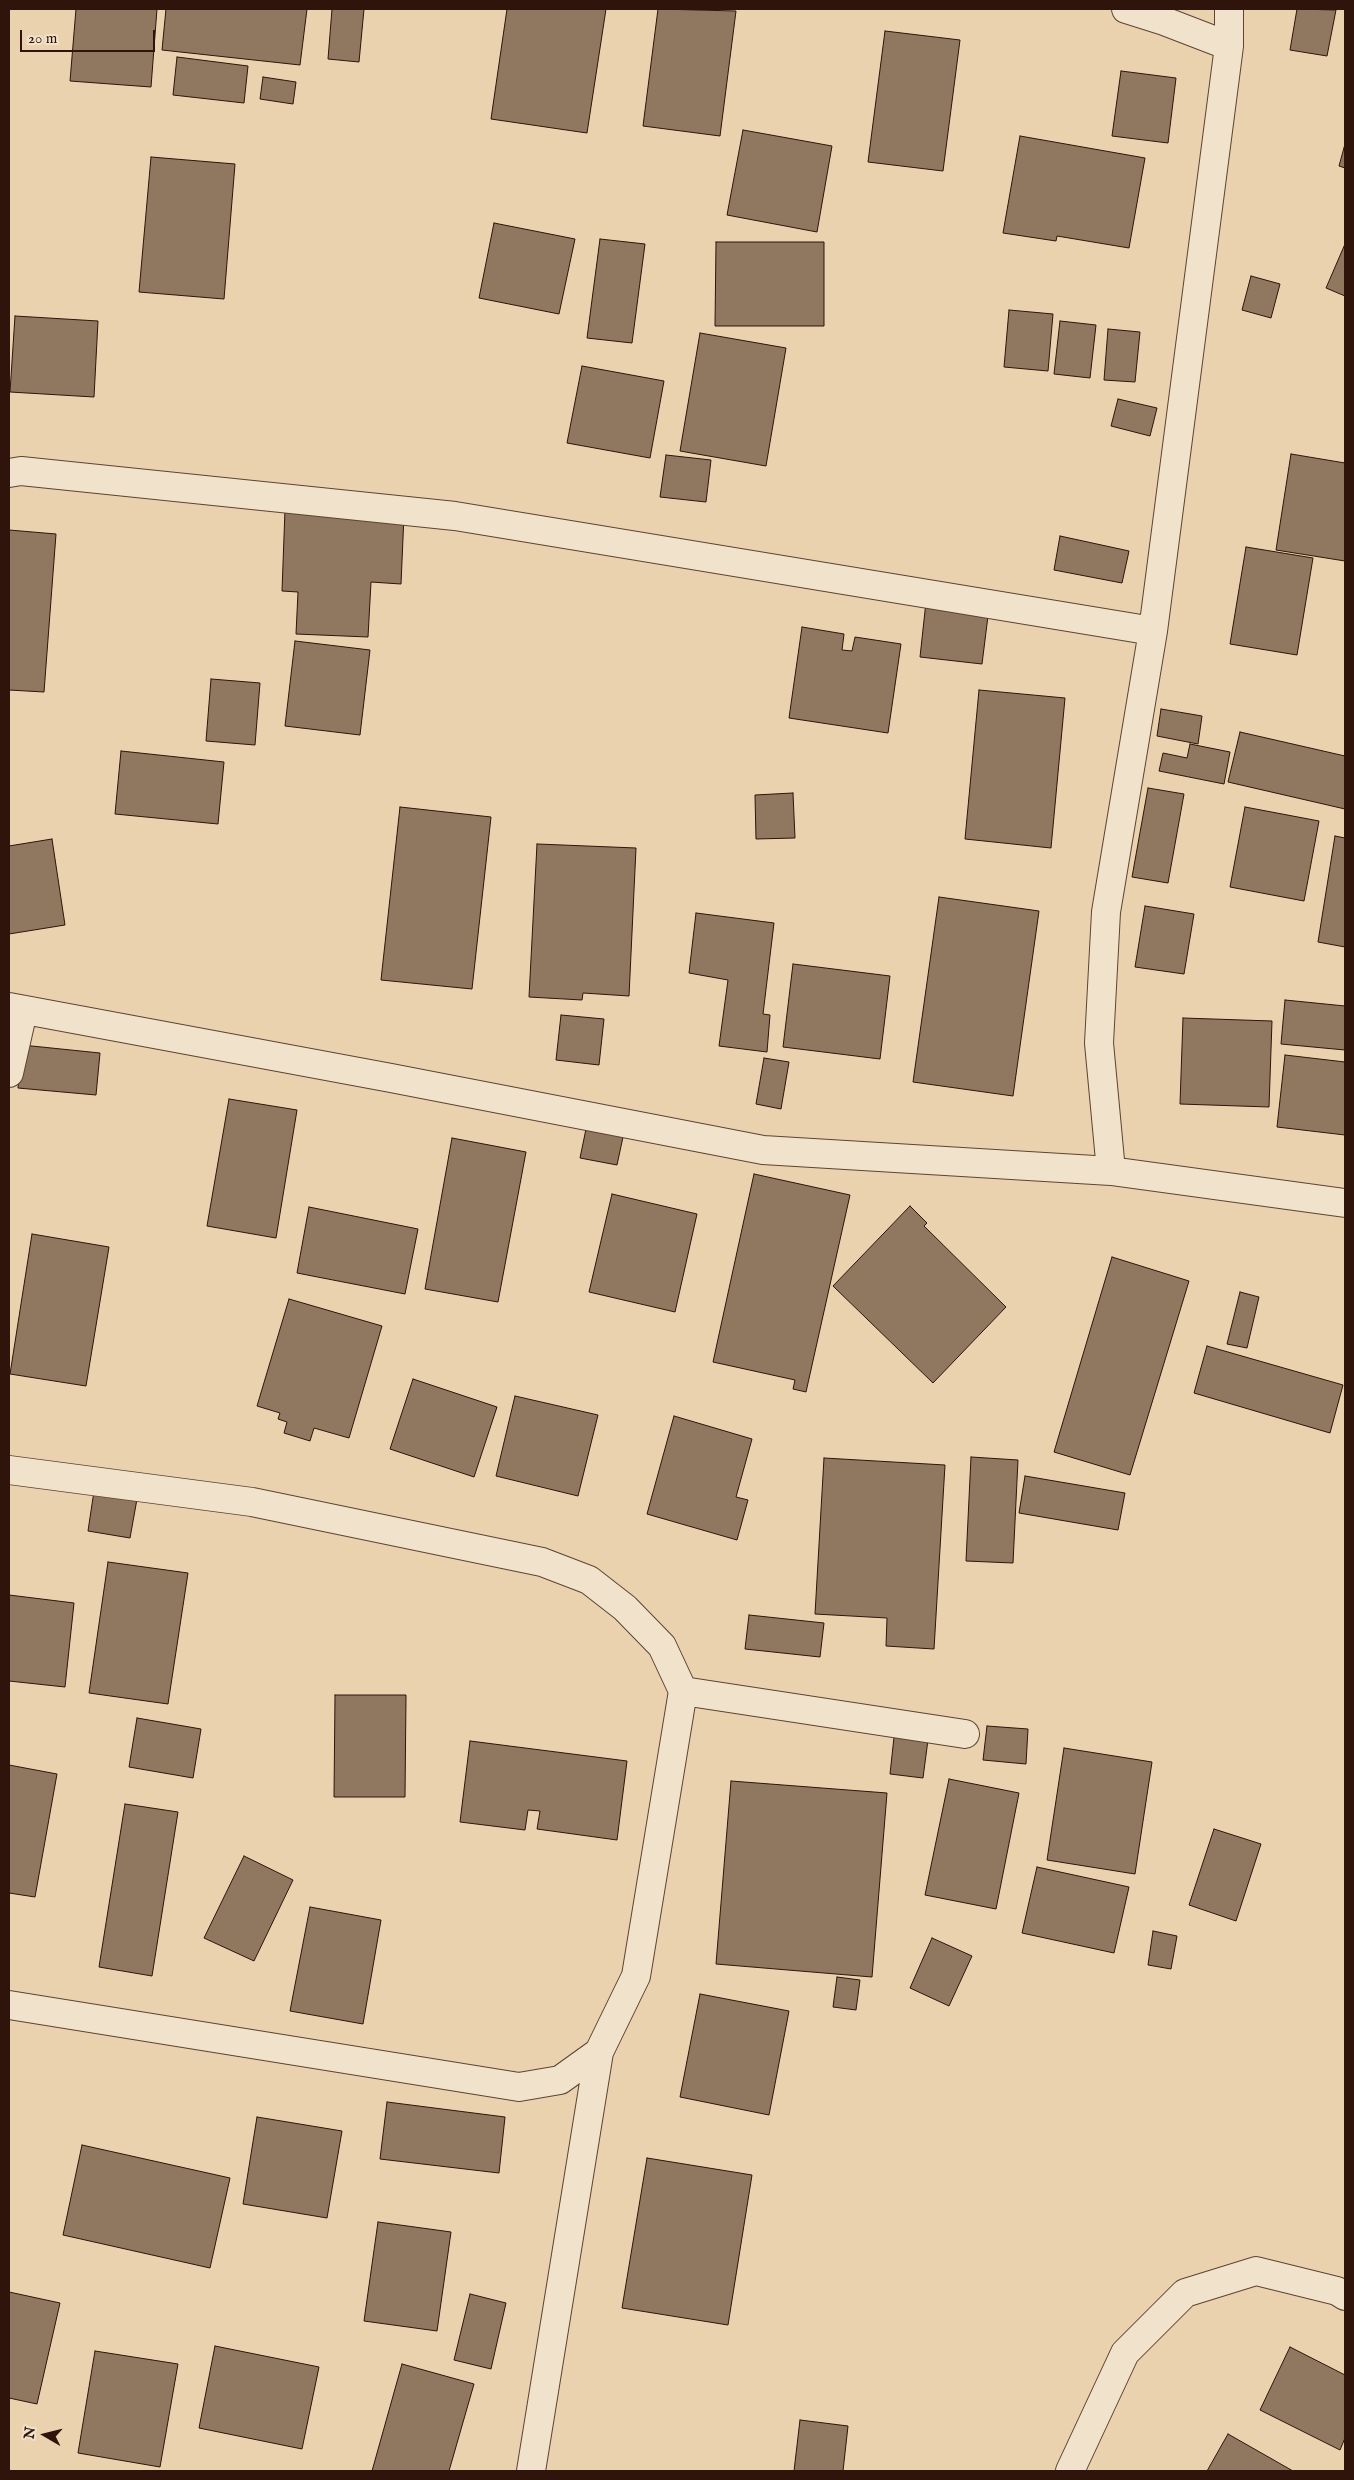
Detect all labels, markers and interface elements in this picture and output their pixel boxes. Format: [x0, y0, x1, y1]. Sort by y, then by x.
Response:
scale bar [22, 20, 158, 52]
text: 20 m [28, 29, 57, 48]
north arrow [20, 2410, 70, 2460]
text: N [20, 2426, 40, 2440]

